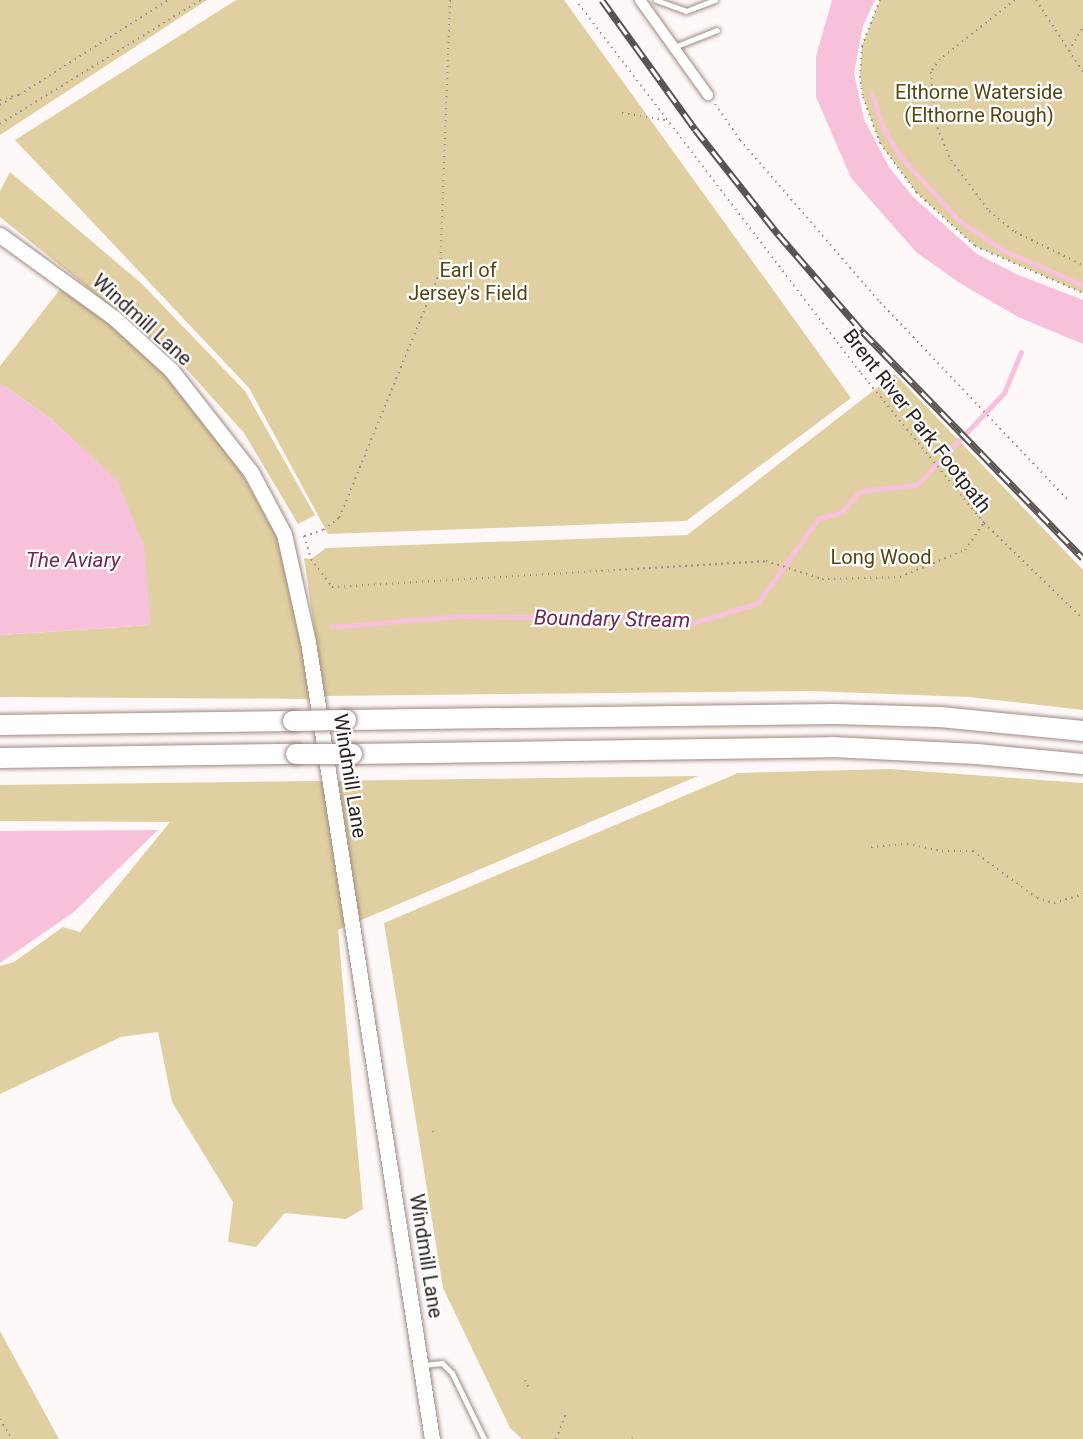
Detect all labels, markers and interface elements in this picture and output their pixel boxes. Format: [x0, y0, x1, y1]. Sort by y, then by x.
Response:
park label: Elthorne Waterside (Elthorne Rough) [895, 80, 1063, 127]
park label: Earl of Jersey's Field [408, 259, 528, 306]
street label: Windmill Lane [87, 269, 197, 371]
street label: Brent River Park Footpath [838, 324, 996, 518]
park label: Long Wood [831, 545, 931, 569]
water label: The Aviary [26, 547, 120, 573]
water label: Boundary Stream [534, 605, 690, 633]
street label: Windmill Lane [328, 712, 372, 840]
street label: Windmill Lane [404, 1192, 448, 1320]

